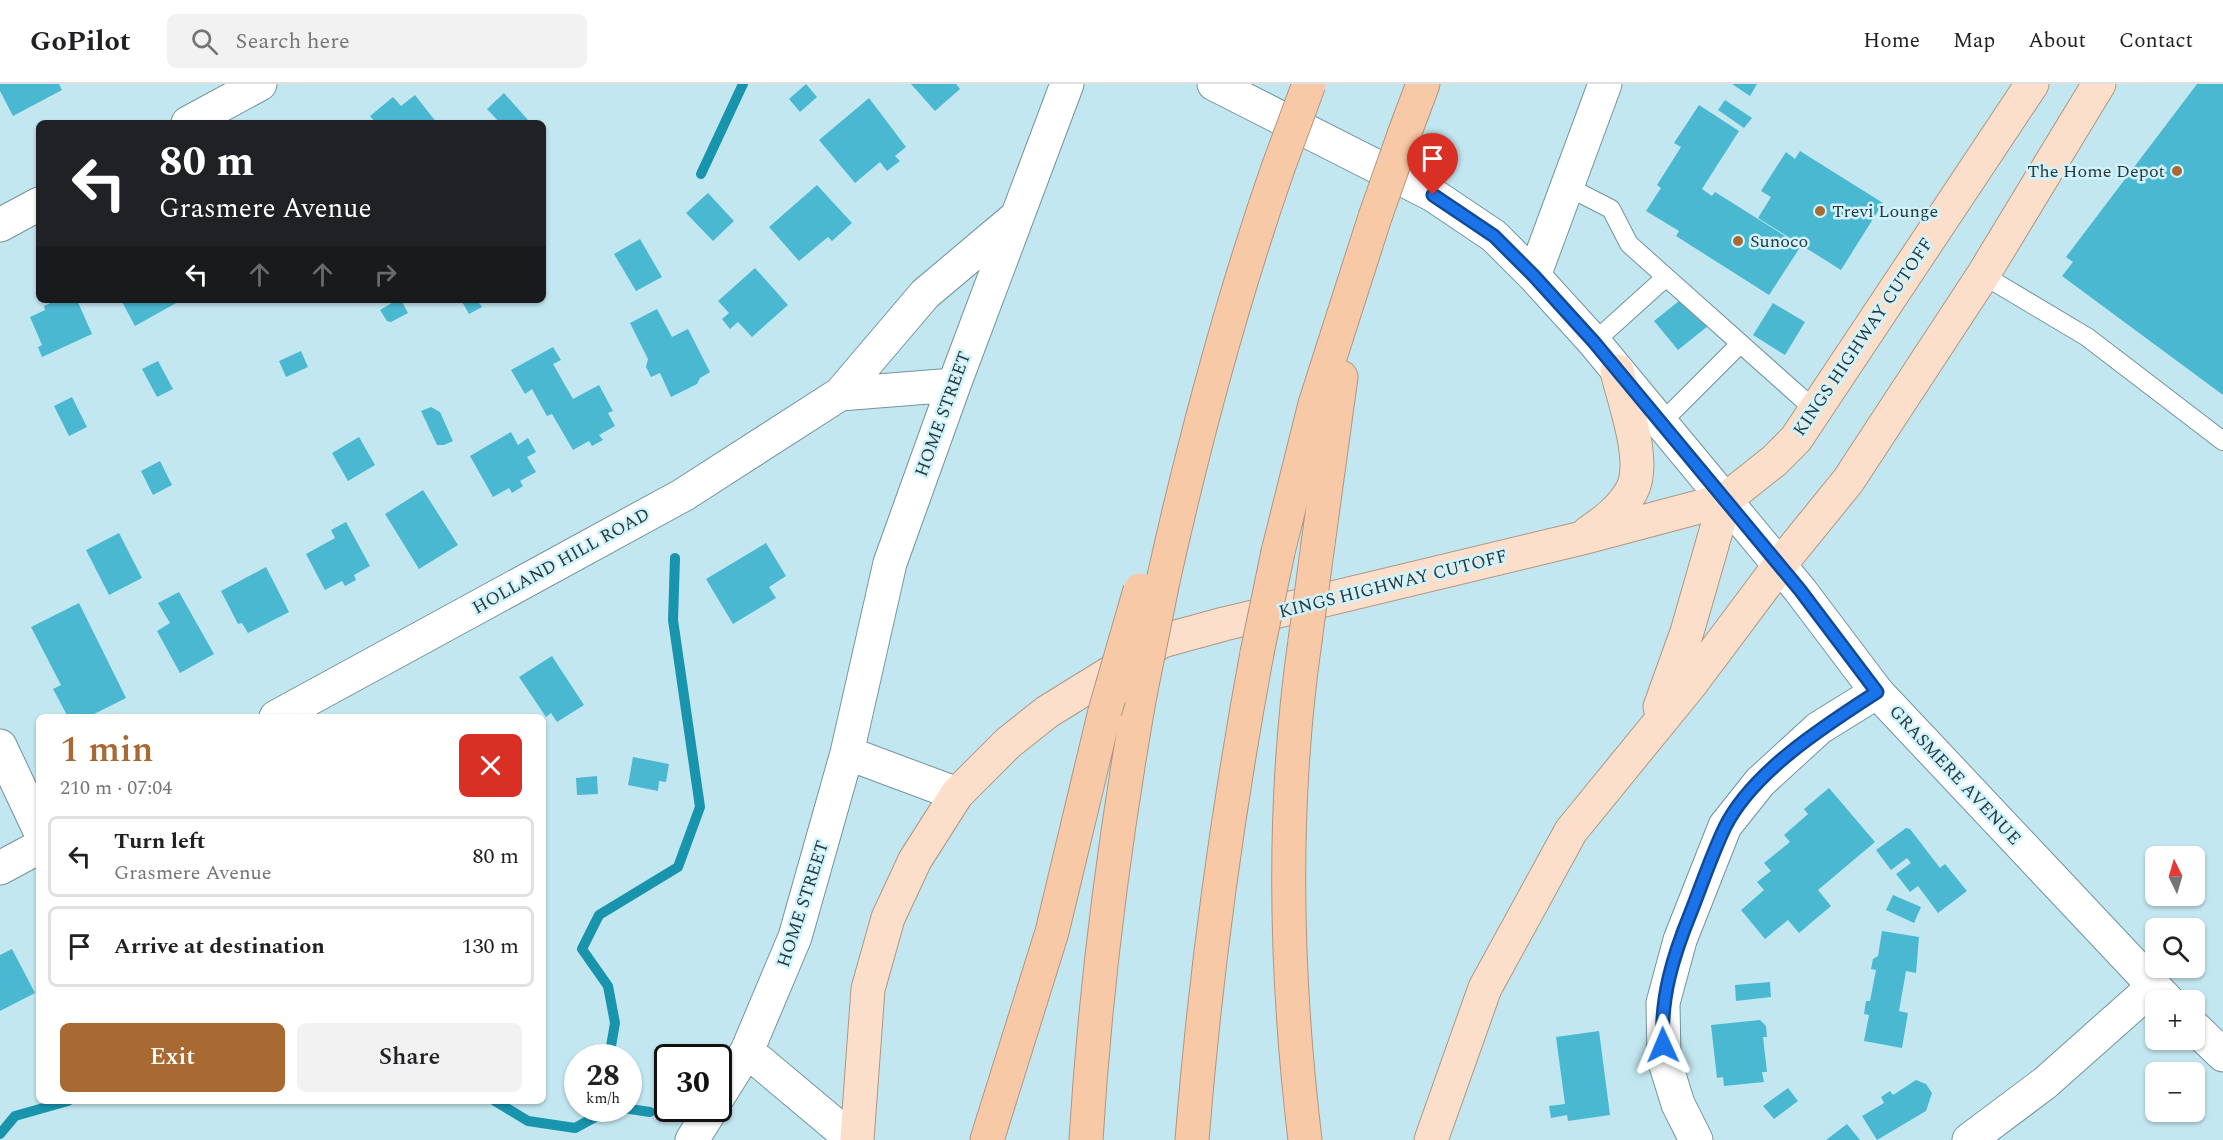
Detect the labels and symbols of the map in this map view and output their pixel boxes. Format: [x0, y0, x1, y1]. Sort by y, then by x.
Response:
pin [1407, 133, 1458, 195]
place label: The Home Depot [2027, 158, 2165, 185]
marker: The Home Depot [2170, 164, 2184, 178]
place label: Trevi Lounge [1832, 198, 1938, 225]
marker: Trevi Lounge [1813, 204, 1827, 218]
place label: Sunoco [1750, 228, 1808, 255]
street label: KINGS HIGHWAY CUTOFF [1786, 232, 1940, 442]
marker: Sunoco [1731, 234, 1745, 248]
street label: HOME STREET [908, 347, 978, 481]
street label: HOLLAND HILL ROAD [467, 501, 655, 621]
street label: KINGS HIGHWAY CUTOFF [1276, 543, 1510, 625]
street label: GRASMERE AVENUE [1883, 699, 2027, 851]
street label: HOME STREET [770, 837, 836, 971]
north arrow [2145, 846, 2205, 906]
position arrow [1631, 1013, 1695, 1077]
speed limit sign: 30 [654, 1044, 732, 1122]

